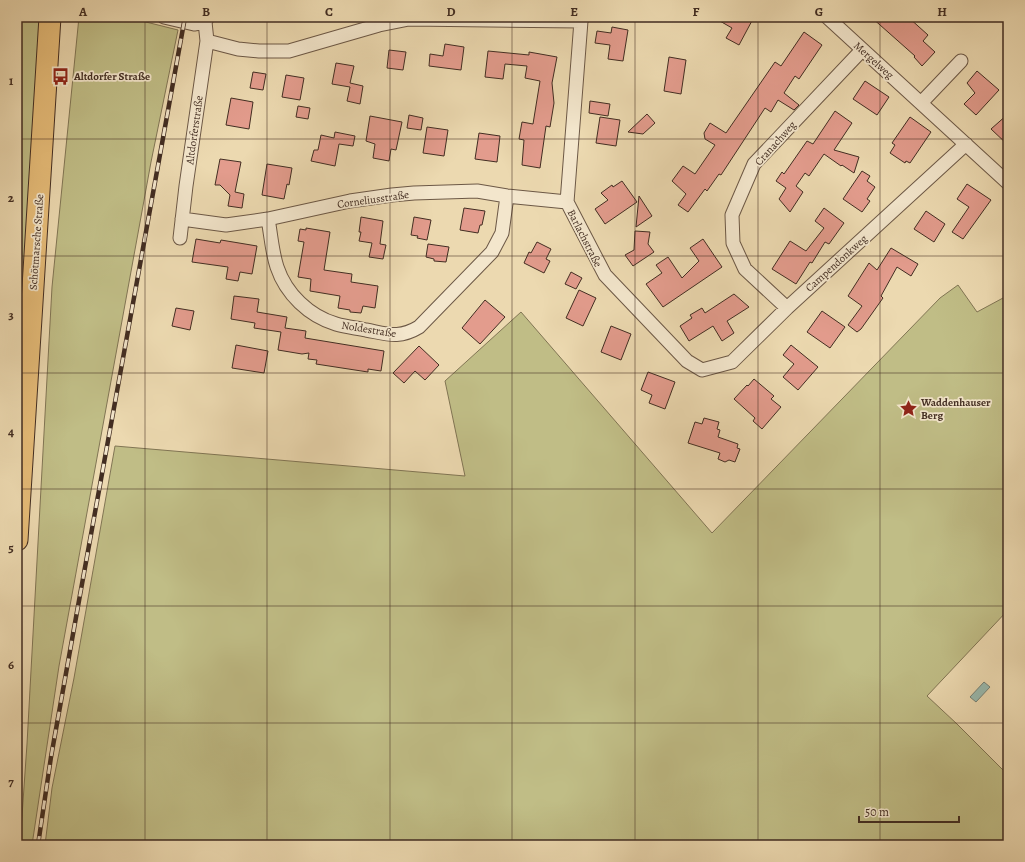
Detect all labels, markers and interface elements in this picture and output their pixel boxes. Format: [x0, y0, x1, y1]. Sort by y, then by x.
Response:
text: A [78, 3, 88, 20]
text: B [202, 3, 210, 20]
text: C [325, 3, 333, 20]
text: D [446, 3, 456, 20]
text: E [570, 3, 578, 20]
text: F [693, 3, 700, 20]
text: G [815, 3, 823, 20]
text: H [937, 3, 947, 20]
street label: Mergelweg [850, 38, 897, 83]
bus stop icon: Altdorfer Straße [51, 66, 71, 86]
place label: Altdorfer Straße [73, 69, 150, 84]
text: 1 [9, 72, 14, 89]
street label: Altdorferstraße [182, 95, 207, 166]
street label: Cranachweg [751, 117, 800, 169]
street label: Corneliusstraße [336, 187, 410, 212]
text: 2 [8, 189, 15, 206]
street label: Schötmarsche Straße [26, 194, 47, 290]
street label: Barlachstraße [564, 207, 606, 270]
street label: Campendonkweg [802, 231, 871, 295]
text: 3 [8, 306, 14, 323]
street label: Noldestraße [340, 318, 398, 341]
place label: Waddenhauser Berg [920, 395, 991, 423]
place icon: Waddenhauser Berg [898, 398, 918, 418]
text: 4 [8, 423, 14, 440]
text: 5 [8, 539, 14, 556]
text: 6 [8, 656, 14, 673]
text: 7 [8, 773, 14, 790]
scale bar [859, 798, 959, 824]
text: 50 m [865, 804, 889, 820]

